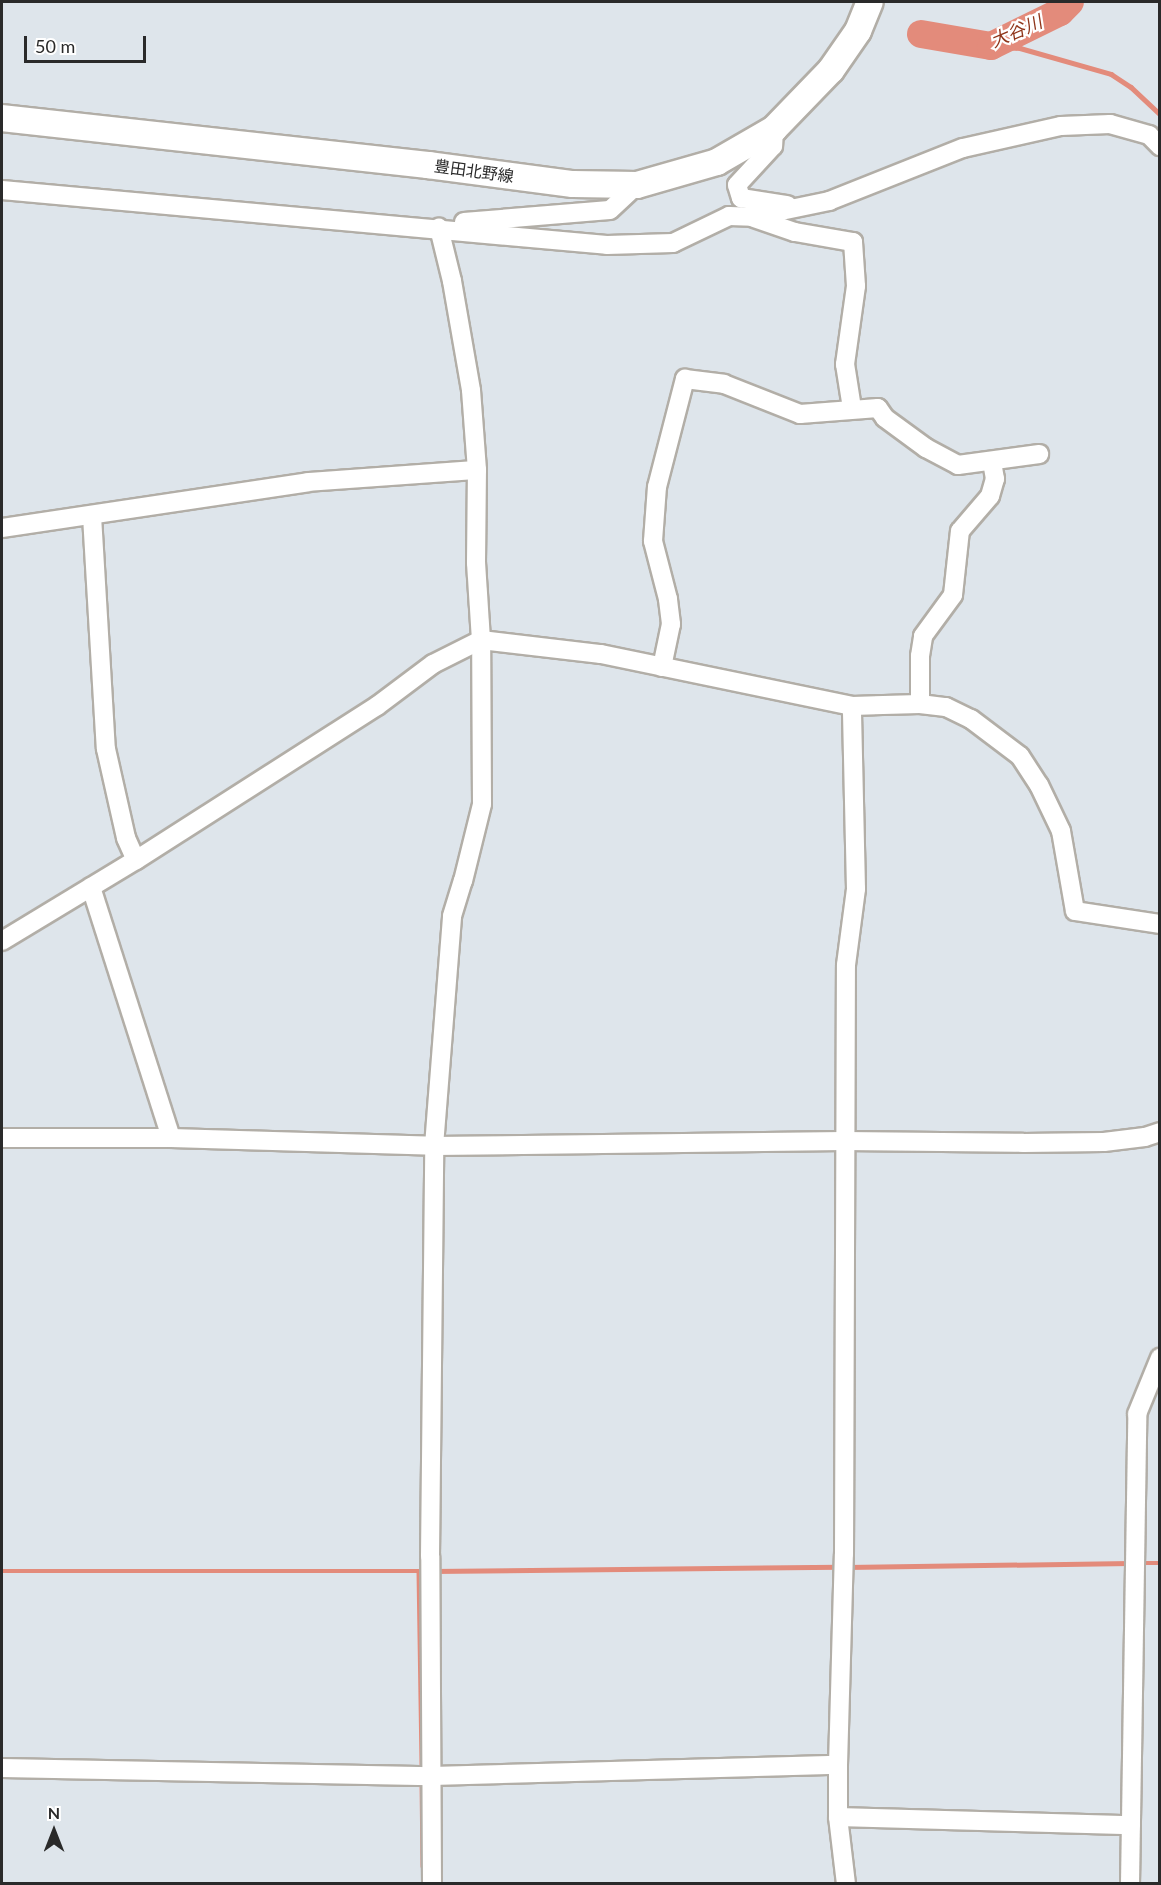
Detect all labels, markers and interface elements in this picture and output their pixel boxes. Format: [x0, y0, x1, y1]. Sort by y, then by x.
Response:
water label: 大谷川 [987, 11, 1045, 51]
scale bar [27, 24, 148, 62]
text: 50 m [35, 35, 75, 57]
street label: 豊田北野線 [433, 156, 515, 186]
north arrow [24, 1801, 84, 1861]
text: N [48, 1803, 60, 1822]

